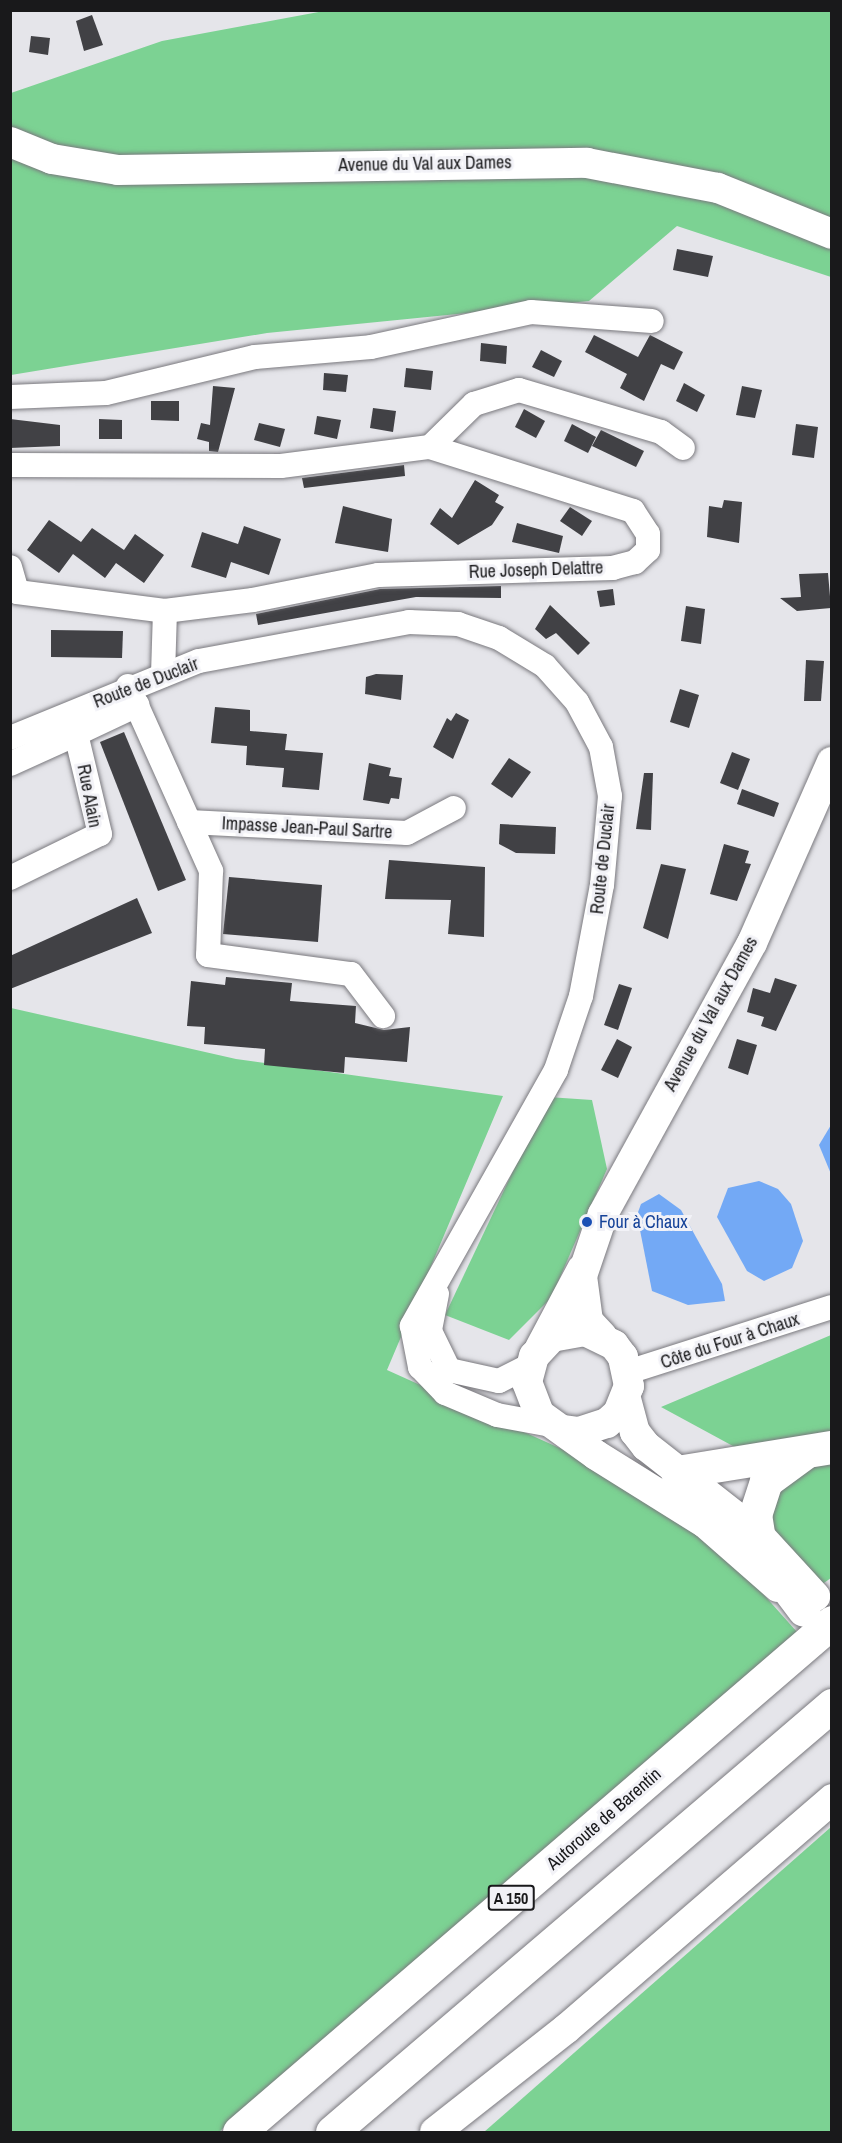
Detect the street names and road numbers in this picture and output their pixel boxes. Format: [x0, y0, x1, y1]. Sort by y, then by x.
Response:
street label: Avenue du Val aux Dames [338, 152, 512, 176]
street label: Rue Joseph Delattre [468, 557, 604, 583]
street label: Route de Duclair [90, 653, 202, 713]
street label: Rue Alain [72, 762, 106, 830]
street label: Route de Duclair [586, 803, 620, 915]
street label: Impasse Jean-Paul Sartre [221, 813, 393, 843]
street label: Avenue du Val aux Dames [660, 933, 762, 1095]
street label: Côte du Four à Chaux [658, 1308, 802, 1374]
street label: Autoroute de Barentin [542, 1763, 666, 1875]
road number: A 150 [487, 1885, 535, 1911]

